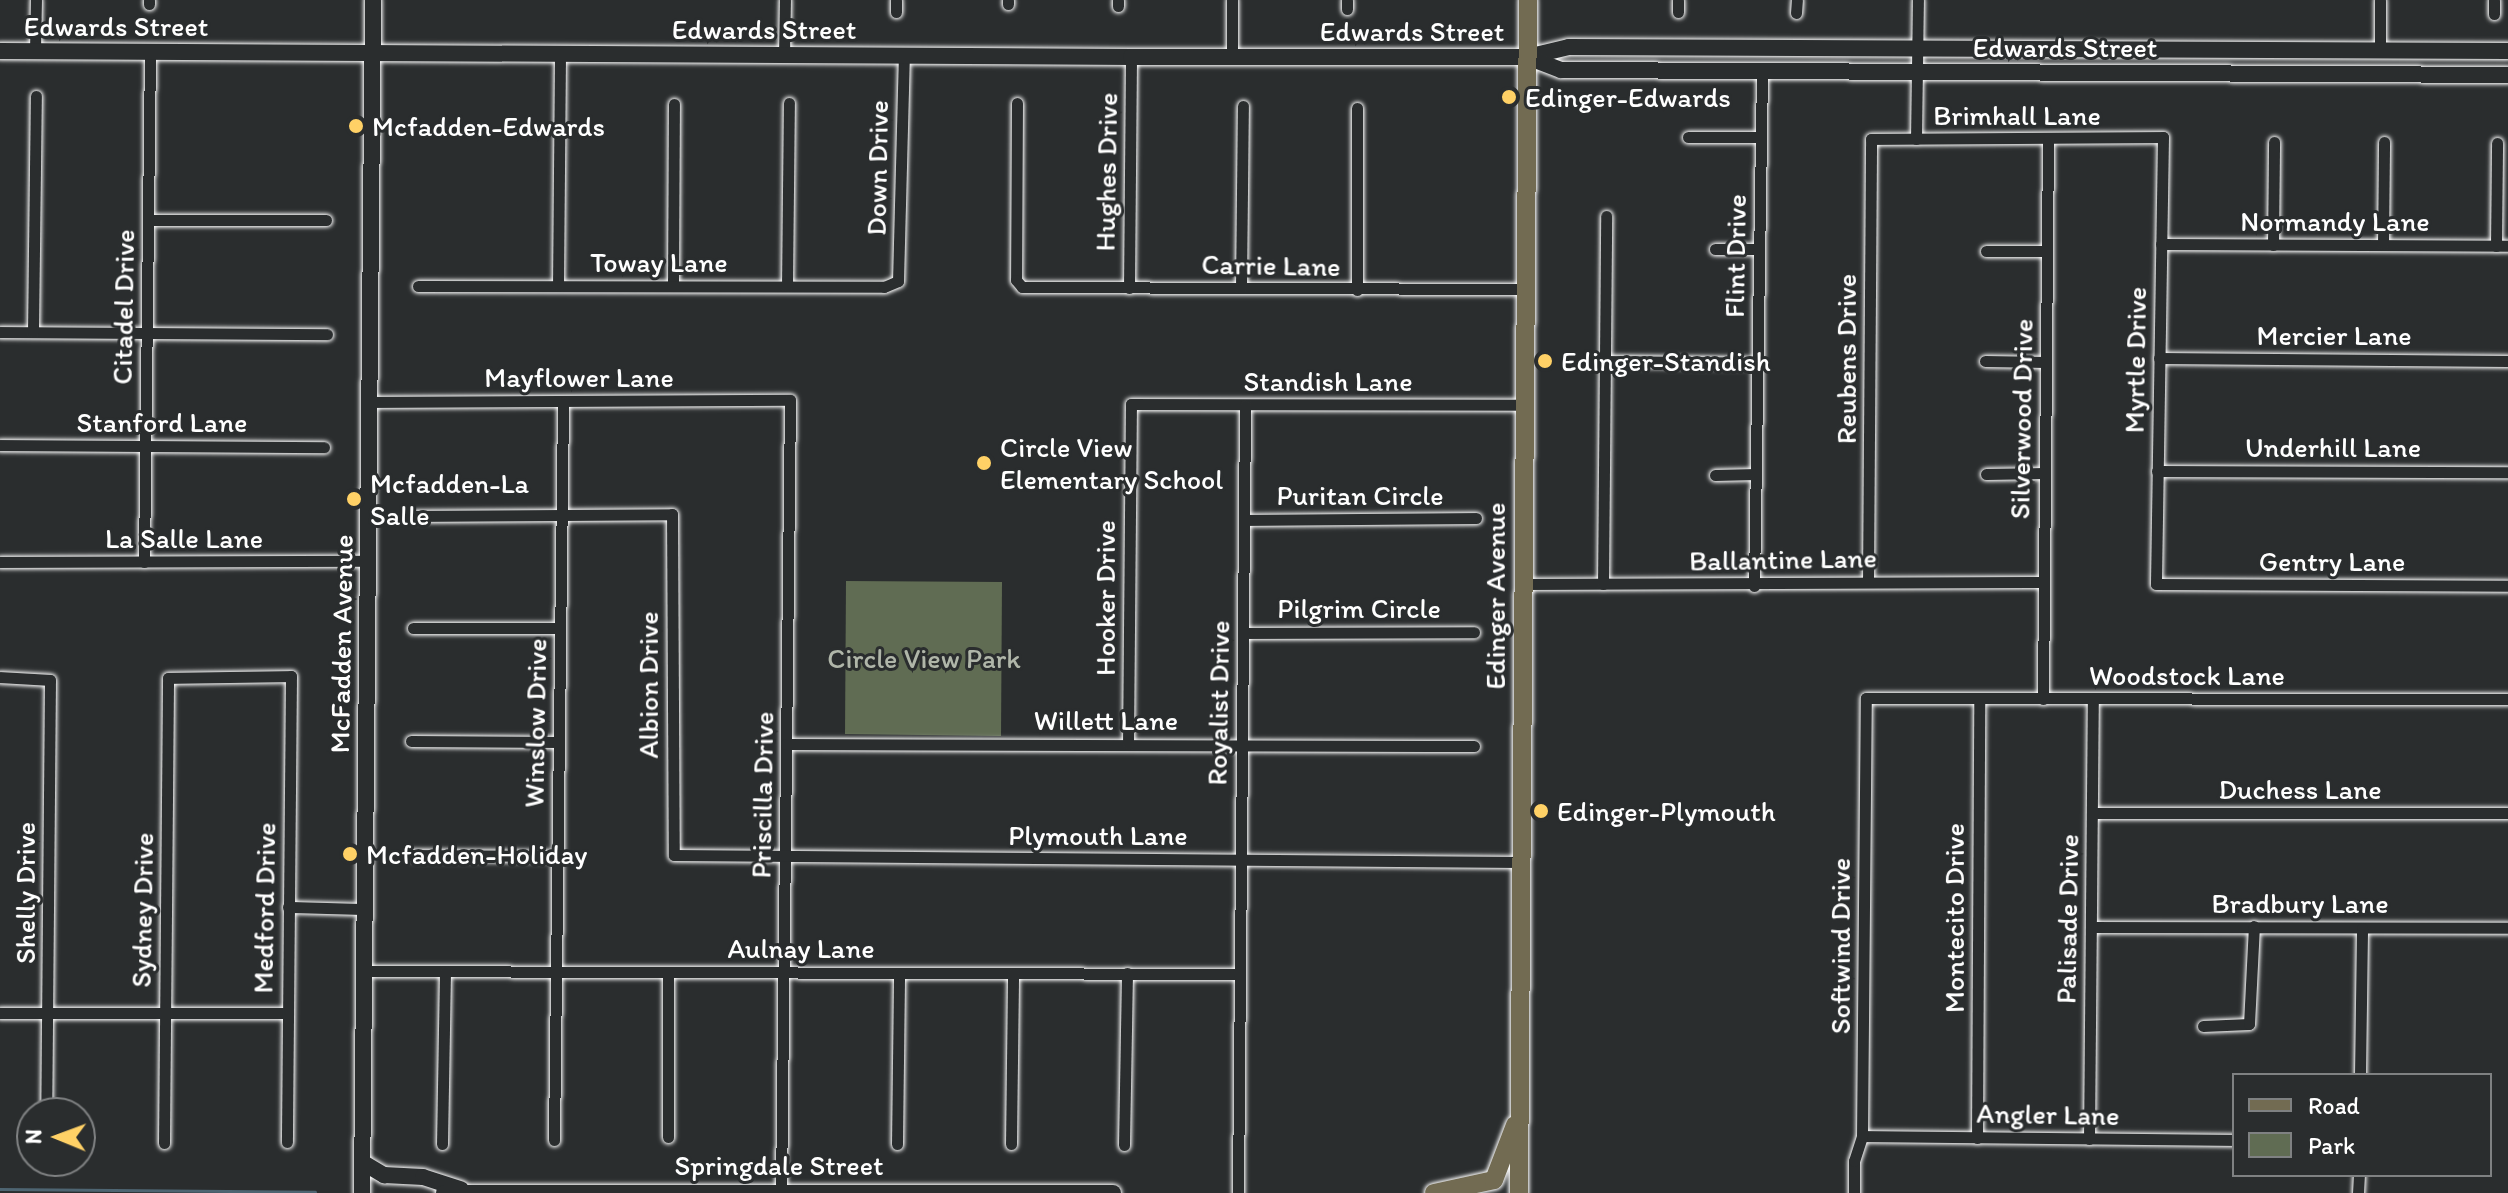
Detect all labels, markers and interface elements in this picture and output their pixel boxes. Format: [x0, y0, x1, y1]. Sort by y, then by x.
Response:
street label: Edwards Street [24, 9, 208, 43]
street label: Edwards Street [672, 12, 856, 46]
street label: Edwards Street [1320, 14, 1504, 48]
street label: Edwards Street [1973, 30, 2157, 64]
place label: Edinger-Edwards [1525, 80, 1731, 114]
marker: Edinger-Edwards [1500, 88, 1518, 106]
street label: Hughes Drive [1088, 92, 1124, 252]
street label: Brimhall Lane [1933, 98, 2101, 132]
street label: Down Drive [859, 100, 895, 236]
place label: Mcfadden-Edwards [372, 109, 605, 143]
marker: Mcfadden-Edwards [347, 117, 365, 135]
street label: Flint Drive [1717, 194, 1753, 318]
street label: Normandy Lane [2240, 204, 2430, 238]
street label: Citadel Drive [105, 229, 141, 385]
street label: Toway Lane [590, 245, 728, 279]
street label: Carrie Lane [1201, 247, 1341, 283]
street label: Reubens Drive [1829, 274, 1863, 444]
street label: Myrtle Drive [2117, 286, 2153, 434]
street label: Mercier Lane [2256, 318, 2412, 352]
street label: Silverwood Drive [2002, 319, 2040, 519]
place label: Edinger-Standish [1561, 344, 1771, 378]
marker: Edinger-Standish [1536, 352, 1554, 370]
street label: Mayflower Lane [484, 360, 674, 394]
street label: Standish Lane [1243, 364, 1413, 398]
street label: Stanford Lane [77, 405, 247, 439]
place label: Circle View Elementary School [1000, 430, 1223, 496]
street label: Underhill Lane [2245, 430, 2421, 464]
marker: Circle View Elementary School [975, 454, 993, 472]
place label: Mcfadden-La Salle [370, 466, 529, 532]
street label: Puritan Circle [1276, 478, 1444, 512]
marker: Mcfadden-La Salle [345, 490, 363, 508]
street label: Edinger Avenue [1478, 503, 1512, 689]
street label: Hooker Drive [1088, 520, 1122, 676]
street label: La Salle Lane [105, 521, 263, 555]
street label: McFadden Avenue [322, 535, 360, 753]
street label: Ballantine Lane [1689, 541, 1877, 577]
street label: Gentry Lane [2258, 544, 2406, 578]
street label: Pilgrim Circle [1277, 591, 1441, 625]
street label: Albion Drive [631, 611, 665, 759]
street label: Royalist Drive [1200, 620, 1236, 786]
street label: Winslow Drive [517, 638, 553, 808]
park label: Circle View Park [827, 641, 1021, 675]
street label: Woodstock Lane [2089, 658, 2285, 692]
street label: Willett Lane [1034, 703, 1178, 737]
street label: Priscilla Drive [744, 711, 780, 879]
street label: Duchess Lane [2218, 772, 2382, 806]
place label: Edinger-Plymouth [1557, 794, 1776, 828]
marker: Edinger-Plymouth [1532, 802, 1550, 820]
street label: Plymouth Lane [1008, 818, 1188, 852]
street label: Shelly Drive [8, 822, 42, 964]
street label: Medford Drive [246, 822, 282, 994]
street label: Montecito Drive [1937, 823, 1971, 1013]
street label: Sydney Drive [124, 832, 160, 988]
street label: Palisade Drive [2049, 834, 2085, 1004]
place label: Mcfadden-Holiday [366, 837, 587, 871]
marker: Mcfadden-Holiday [341, 845, 359, 863]
street label: Softwind Drive [1823, 858, 1857, 1034]
street label: Bradbury Lane [2211, 886, 2389, 920]
street label: Aulnay Lane [727, 931, 875, 965]
legend [2232, 1073, 2492, 1177]
text: Road [2308, 1091, 2360, 1120]
street label: Angler Lane [1975, 1096, 2121, 1132]
north arrow [16, 1097, 96, 1177]
text: N [20, 1129, 47, 1144]
text: Park [2308, 1131, 2355, 1160]
street label: Springdale Street [675, 1148, 883, 1182]

